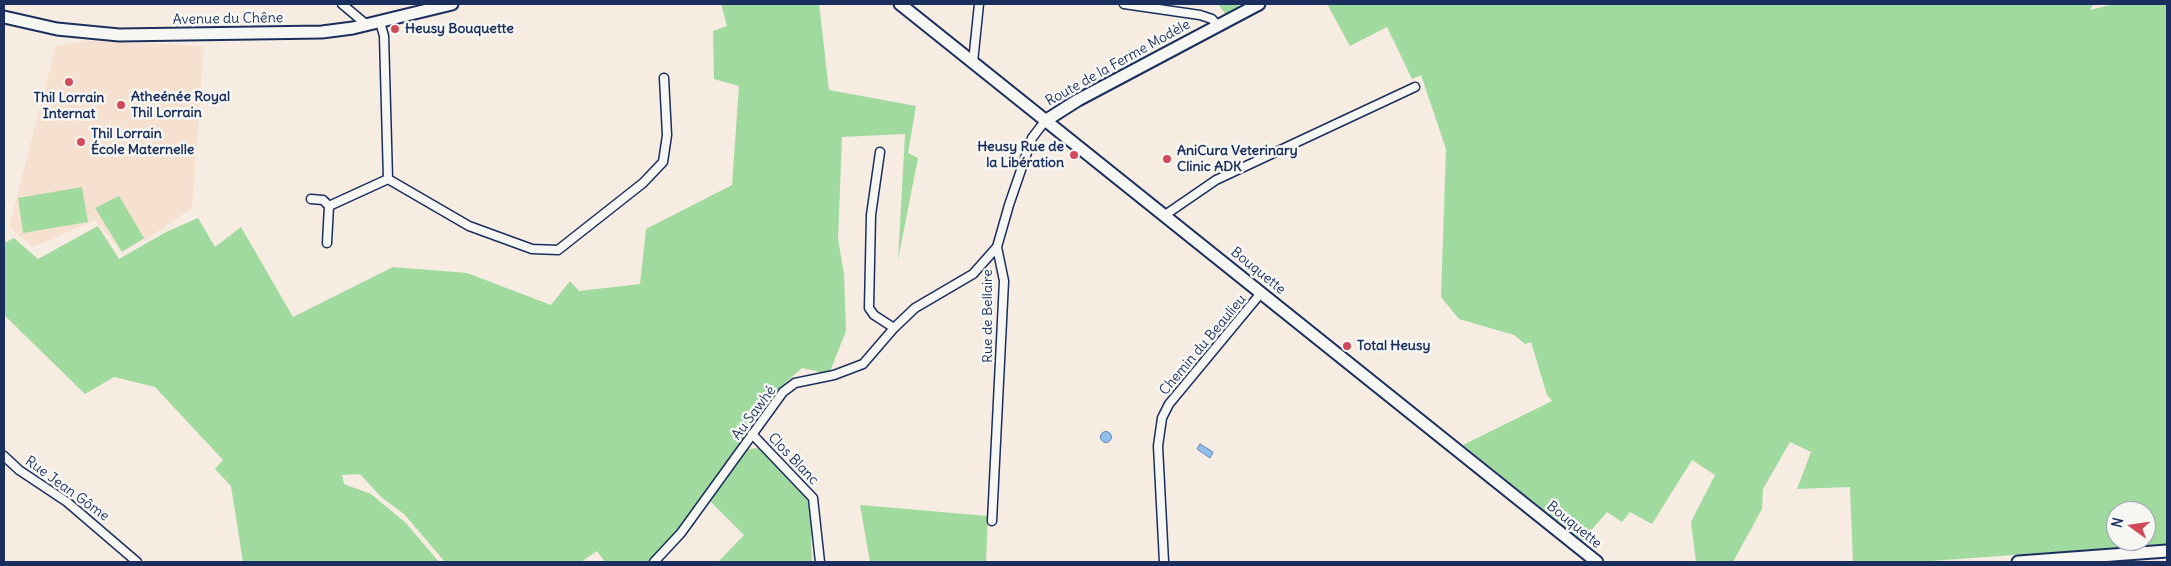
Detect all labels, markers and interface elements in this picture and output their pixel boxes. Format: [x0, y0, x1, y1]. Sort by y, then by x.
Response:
street label: Avenue du Chêne [173, 10, 283, 28]
street label: Route de la Ferme Modèle [1043, 16, 1193, 110]
place label: Heusy Bouquette [405, 21, 514, 37]
marker: Heusy Bouquette [389, 23, 401, 35]
marker: Thil Lorrain Internat [63, 76, 75, 88]
place label: Atheénée Royal Thil Lorrain [131, 89, 230, 121]
place label: Thil Lorrain Internat [34, 90, 104, 122]
marker: Atheénée Royal Thil Lorrain [115, 99, 127, 111]
place label: Thil Lorrain École Maternelle [91, 126, 194, 158]
marker: Thil Lorrain École Maternelle [75, 136, 87, 148]
place label: Heusy Rue de la Libération [977, 139, 1064, 172]
place label: AniCura Veterinary Clinic ADK [1177, 143, 1298, 176]
marker: Heusy Rue de la Libération [1068, 149, 1080, 161]
marker: AniCura Veterinary Clinic ADK [1161, 153, 1173, 165]
street label: Bouquette [1227, 244, 1289, 298]
street label: Rue de Bellaire [980, 269, 996, 363]
street label: Chemin du Beaulieu [1156, 291, 1250, 399]
place label: Total Heusy [1357, 338, 1430, 354]
marker: Total Heusy [1341, 340, 1353, 352]
street label: Au Sawhé [728, 383, 780, 443]
street label: Clos Blanc [764, 430, 822, 488]
street label: Rue Jean Gôme [22, 453, 112, 525]
street label: Bouquette [1543, 498, 1605, 552]
north arrow [2106, 501, 2156, 551]
text: N [2108, 516, 2127, 529]

